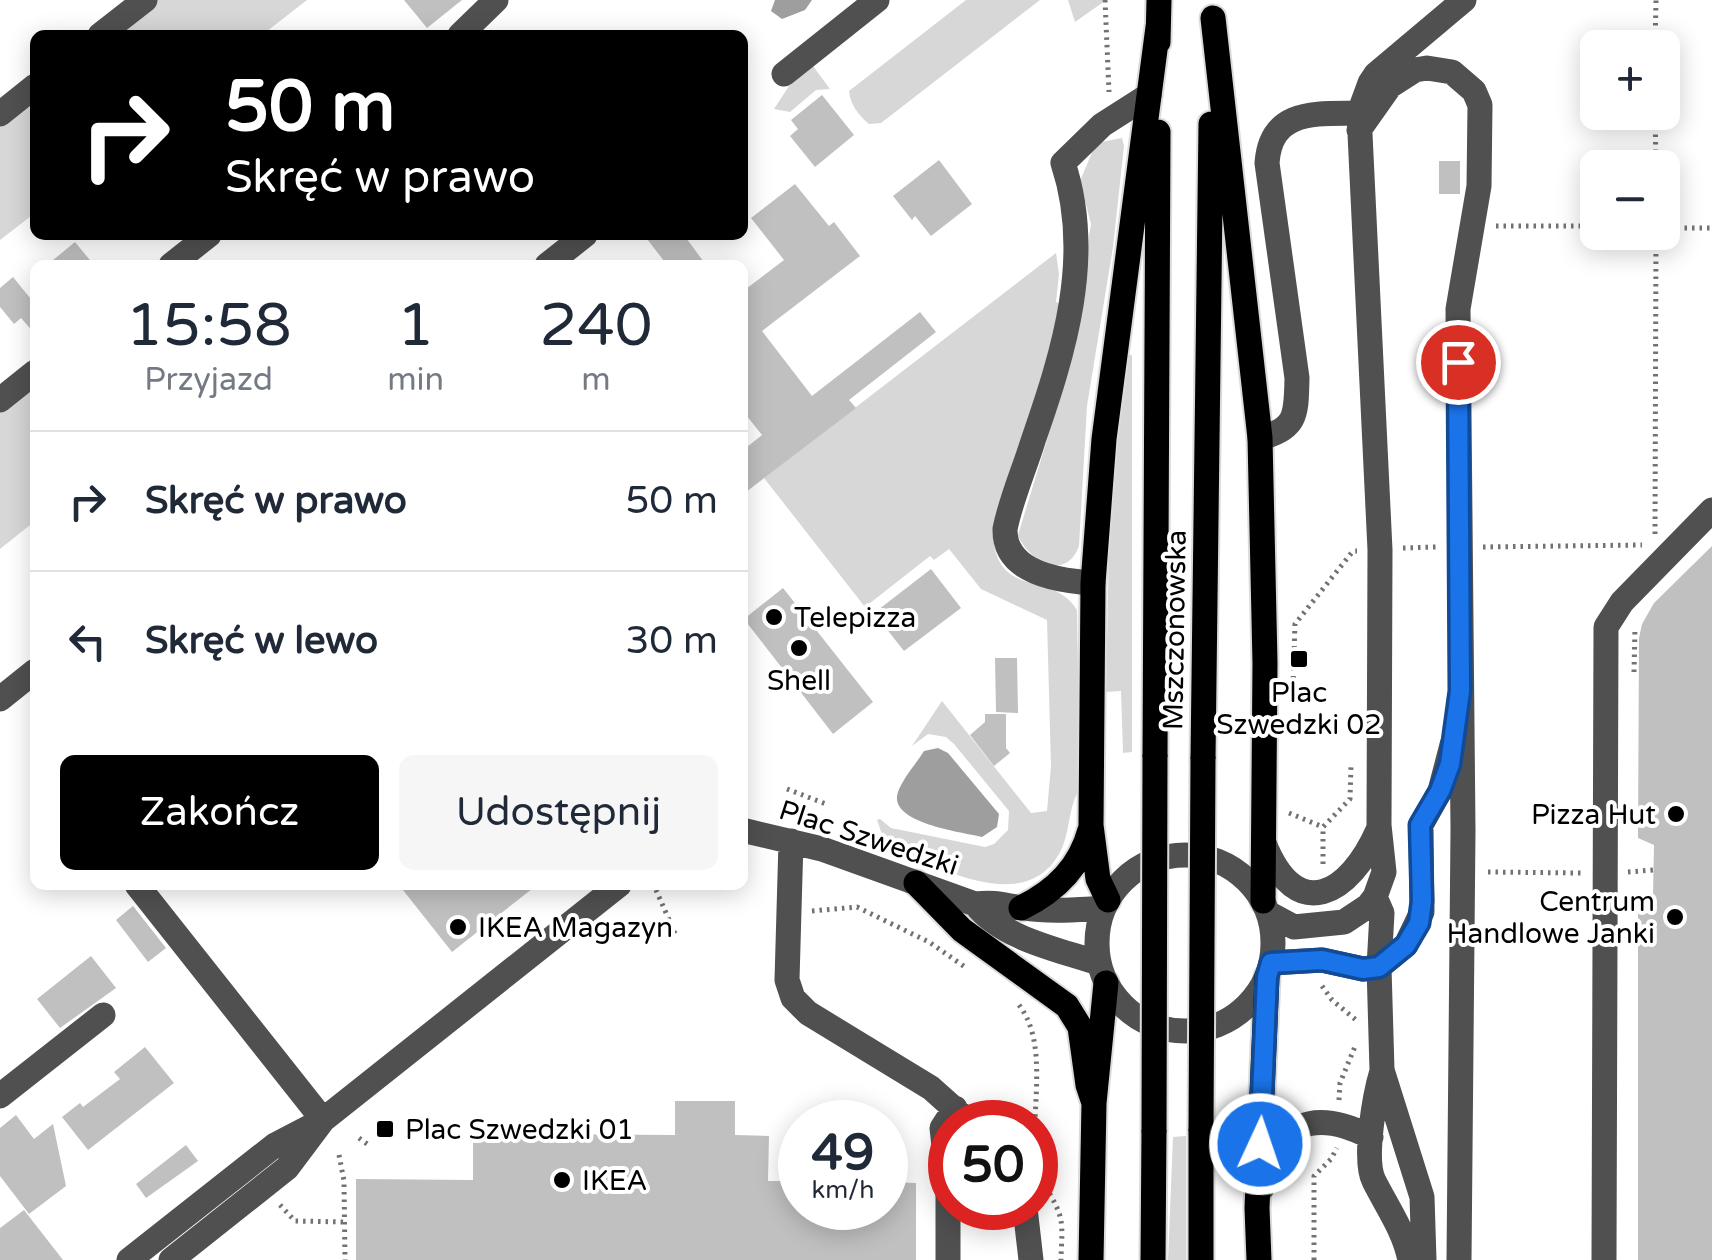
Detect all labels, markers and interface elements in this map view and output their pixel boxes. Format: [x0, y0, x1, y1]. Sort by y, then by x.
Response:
map controls [1580, 30, 1680, 250]
button: + [1580, 30, 1680, 130]
text: 50 m [225, 66, 395, 150]
icon: right [60, 70, 190, 200]
button: − [1580, 150, 1680, 250]
text: Skręć w prawo [225, 151, 535, 205]
text: 15:58 [125, 290, 292, 362]
text: 1 [397, 290, 434, 362]
text: 240 [539, 290, 653, 362]
pin [1416, 320, 1501, 405]
icon: arrive [1431, 335, 1486, 390]
text: Przyjazd [144, 361, 273, 399]
text: min [387, 361, 444, 399]
text: m [581, 361, 611, 399]
icon: right [60, 474, 115, 529]
text: Skręć w prawo [145, 478, 407, 524]
text: 50 m [626, 478, 718, 524]
street label: Mszczonowska [1156, 530, 1194, 730]
place label: Telepizza [794, 601, 916, 635]
marker: Telepizza [763, 606, 785, 628]
icon: left [60, 614, 115, 669]
text: Skręć w lewo [145, 618, 378, 664]
text: 30 m [626, 618, 718, 664]
marker: Shell [788, 637, 810, 659]
marker: Plac Szwedzki 02 [1288, 648, 1310, 670]
place label: Shell [767, 664, 831, 698]
place label: Plac Szwedzki 02 [1216, 676, 1382, 742]
button: Zakończ [60, 755, 379, 870]
button: Udostępnij [399, 755, 718, 870]
street label: Plac Szwedzki [775, 793, 963, 883]
place label: Pizza Hut [1531, 798, 1656, 832]
marker: Pizza Hut [1665, 803, 1687, 825]
place label: Centrum Handlowe Janki [1446, 885, 1655, 951]
marker: Centrum Handlowe Janki [1664, 906, 1686, 928]
place label: IKEA Magazyn [478, 911, 673, 945]
marker: IKEA Magazyn [447, 916, 469, 938]
position arrow [1208, 1092, 1312, 1196]
speed limit sign: 50 [928, 1100, 1058, 1230]
place label: Plac Szwedzki 01 [405, 1113, 634, 1147]
marker: Plac Szwedzki 01 [374, 1118, 396, 1140]
text: 49 [812, 1123, 874, 1183]
place label: IKEA [582, 1164, 648, 1198]
marker: IKEA [551, 1169, 573, 1191]
text: km/h [812, 1175, 874, 1205]

